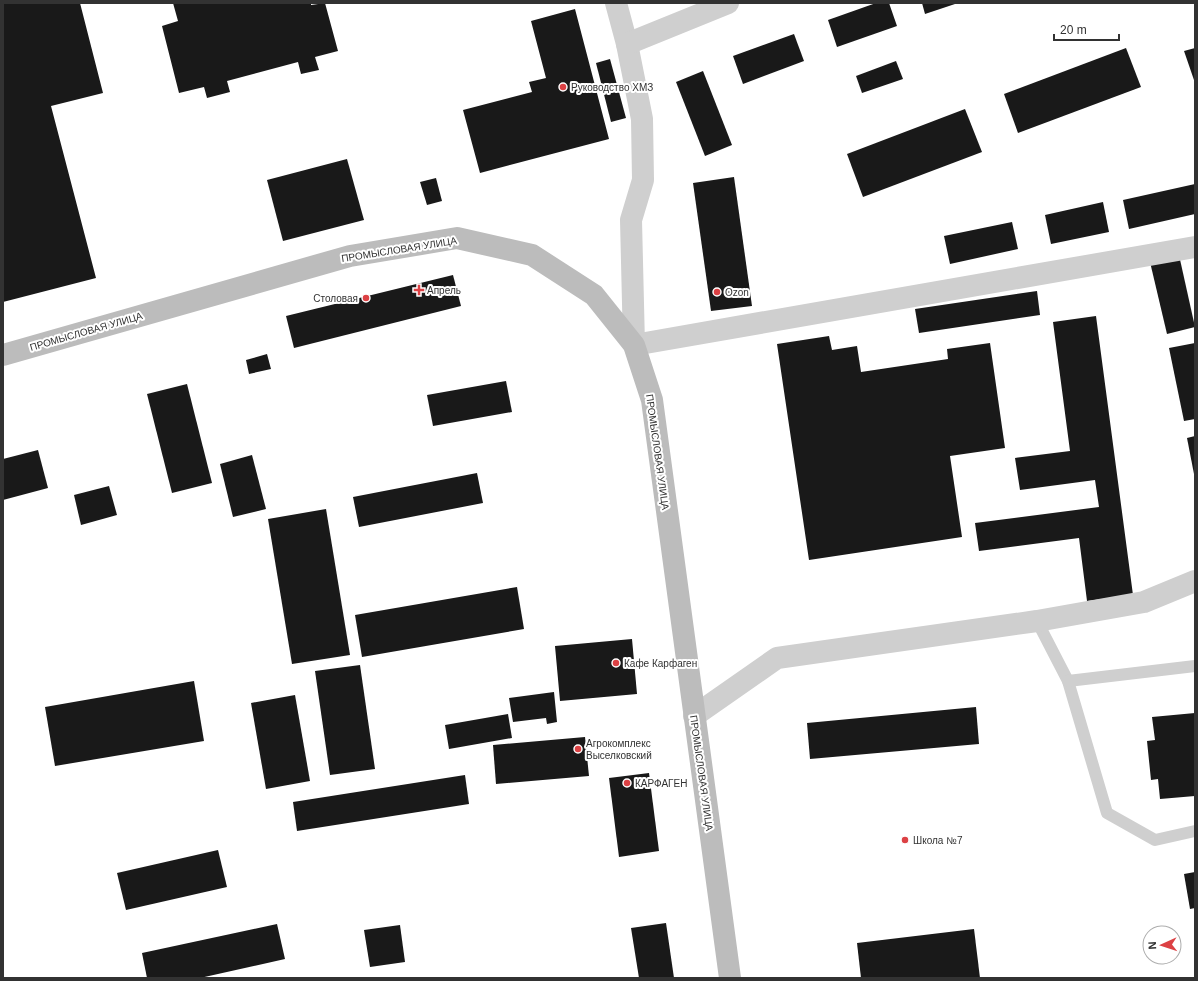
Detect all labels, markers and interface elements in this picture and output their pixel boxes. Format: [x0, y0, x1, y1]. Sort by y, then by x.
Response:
scale bar [1054, 16, 1119, 42]
text: 20 m [1060, 23, 1087, 37]
marker: Руководство ХМЗ [558, 82, 568, 92]
place label: Руководство ХМЗ [571, 82, 653, 93]
street label: ПРОМЫСЛОВАЯ УЛИЦА [341, 235, 458, 264]
marker: Апрель [414, 285, 424, 295]
place label: Апрель [427, 285, 461, 296]
marker: Ozon [712, 287, 722, 297]
place label: Ozon [725, 287, 749, 298]
place label: Столовая [313, 293, 358, 304]
marker: Столовая [361, 293, 371, 303]
street label: ПРОМЫСЛОВАЯ УЛИЦА [29, 310, 144, 353]
street label: ПРОМЫСЛОВАЯ УЛИЦА [644, 394, 671, 511]
marker: Кафе Карфаген [611, 658, 621, 668]
place label: Кафе Карфаген [624, 658, 697, 669]
street label: ПРОМЫСЛОВАЯ УЛИЦА [688, 715, 715, 832]
place label: Агрокомплекс Выселковский [586, 738, 652, 761]
marker: Агрокомплекс Выселковский [573, 744, 583, 754]
marker: КАРФАГЕН [622, 778, 632, 788]
place label: КАРФАГЕН [635, 778, 687, 789]
marker: Школа №7 [900, 835, 910, 845]
place label: Школа №7 [913, 835, 963, 846]
north arrow [1142, 925, 1182, 965]
text: N [1146, 941, 1158, 950]

